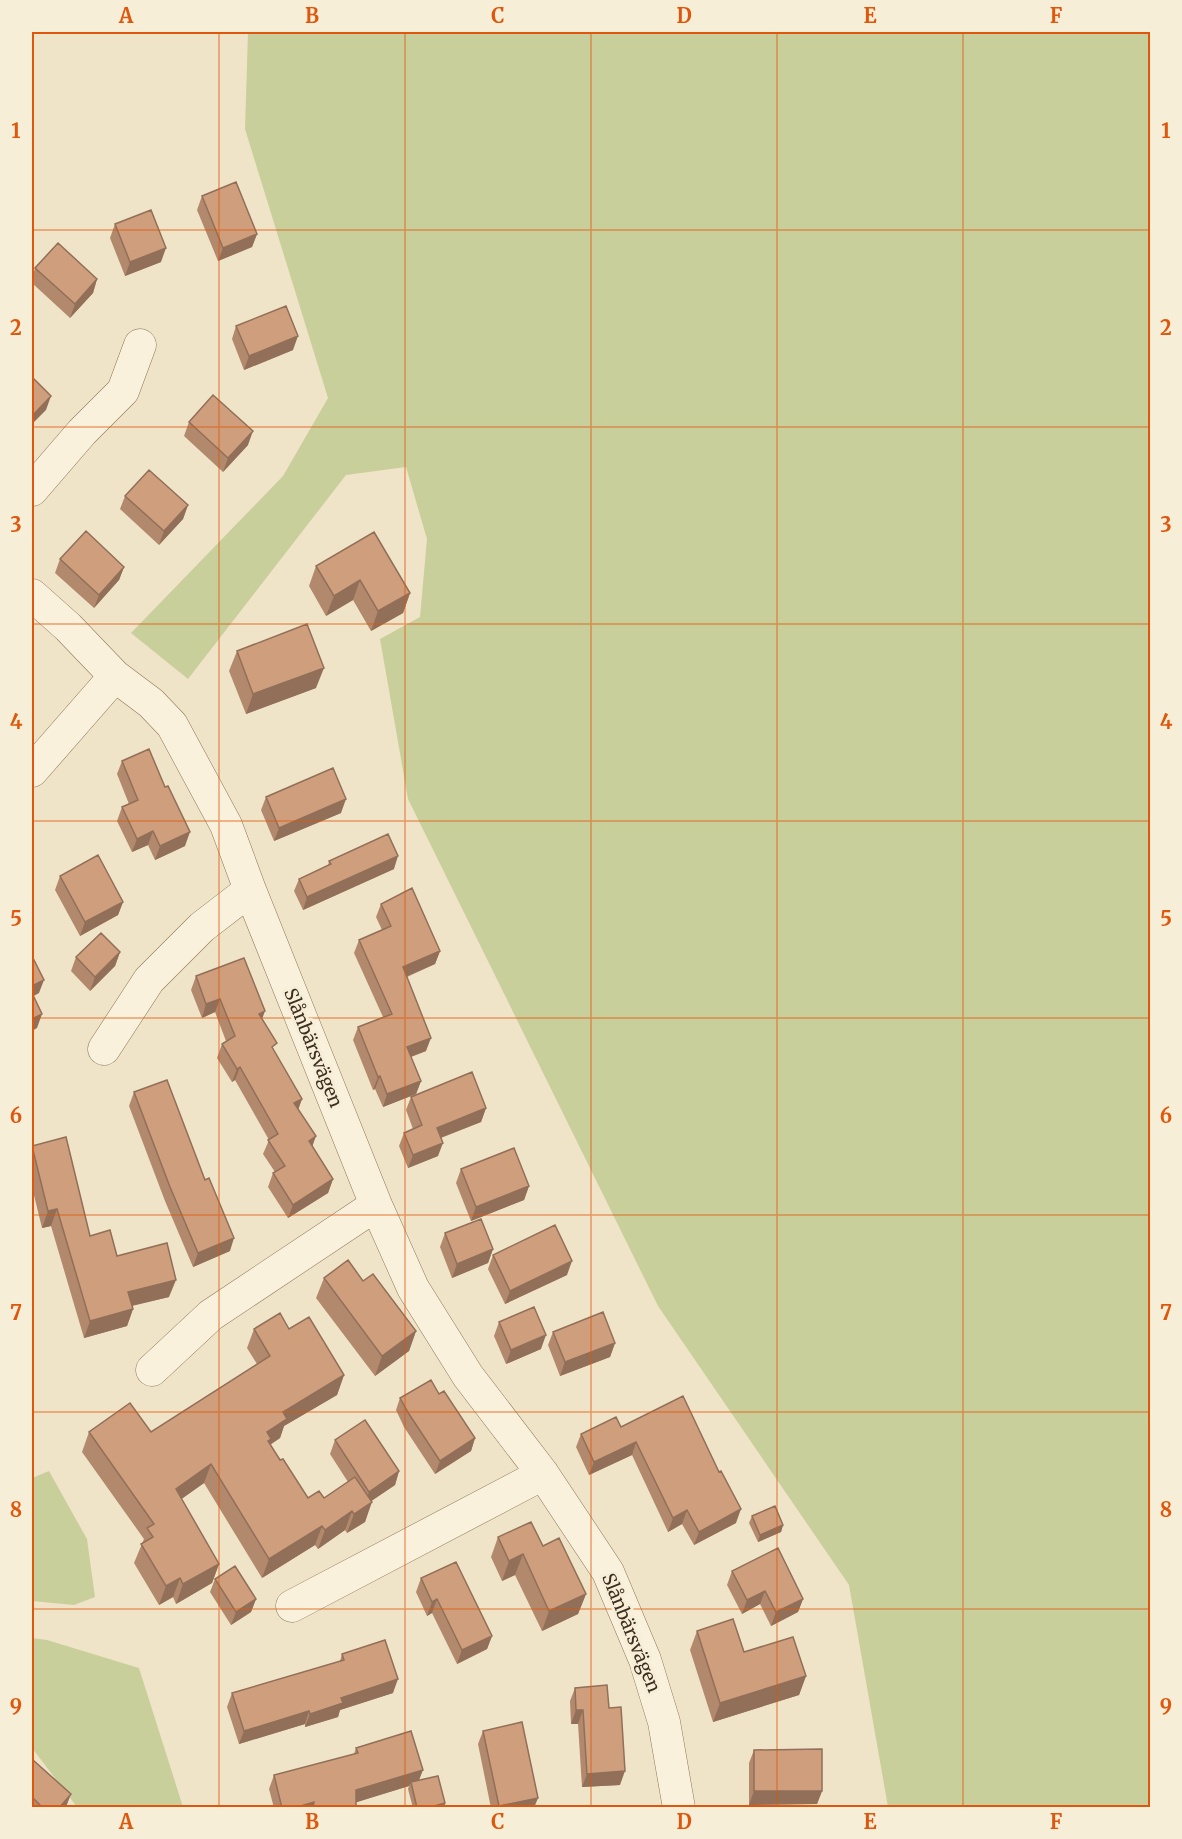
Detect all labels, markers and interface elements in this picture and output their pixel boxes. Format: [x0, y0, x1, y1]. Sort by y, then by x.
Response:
text: A [118, 3, 134, 28]
text: B [305, 3, 319, 28]
text: C [491, 3, 505, 28]
text: D [676, 3, 692, 28]
text: E [863, 3, 877, 28]
text: F [1050, 3, 1063, 28]
text: 1 [11, 118, 21, 143]
text: 1 [1161, 118, 1171, 143]
text: 2 [10, 315, 22, 340]
text: 2 [1160, 315, 1172, 340]
text: 3 [10, 512, 22, 537]
text: 3 [1160, 512, 1172, 537]
text: 4 [10, 709, 23, 734]
text: 4 [1160, 709, 1173, 734]
text: 5 [10, 906, 22, 931]
text: 5 [1160, 906, 1172, 931]
street label: Slånbärsvägen [279, 985, 348, 1111]
text: 6 [10, 1103, 22, 1128]
text: 6 [1160, 1103, 1172, 1128]
text: 7 [10, 1300, 22, 1325]
text: 7 [1160, 1300, 1172, 1325]
text: 8 [10, 1497, 22, 1522]
text: 8 [1160, 1497, 1172, 1522]
street label: Slånbärsvägen [597, 1570, 666, 1696]
text: 9 [10, 1694, 22, 1719]
text: 9 [1160, 1694, 1172, 1719]
text: A [118, 1809, 134, 1834]
text: B [305, 1809, 319, 1834]
text: C [491, 1809, 505, 1834]
text: D [676, 1809, 692, 1834]
text: E [863, 1809, 877, 1834]
text: F [1050, 1809, 1063, 1834]

